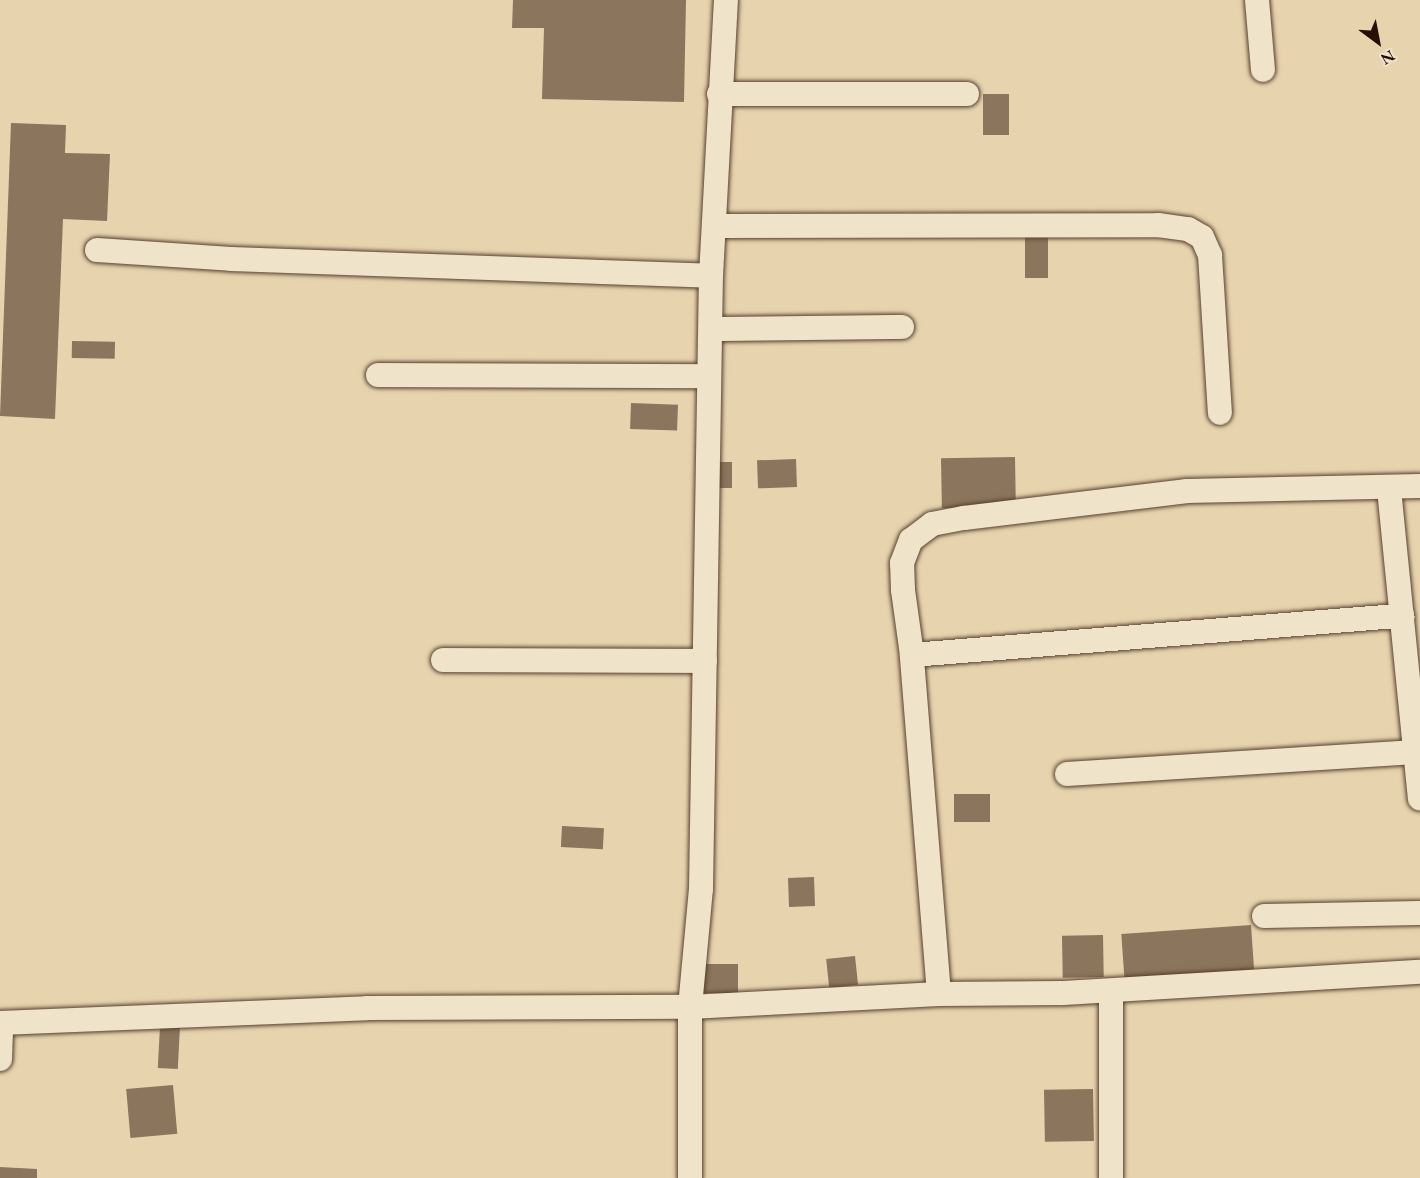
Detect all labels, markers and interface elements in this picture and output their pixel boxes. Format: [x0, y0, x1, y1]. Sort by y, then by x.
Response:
north arrow [1348, 12, 1408, 72]
text: N [1377, 45, 1399, 70]

